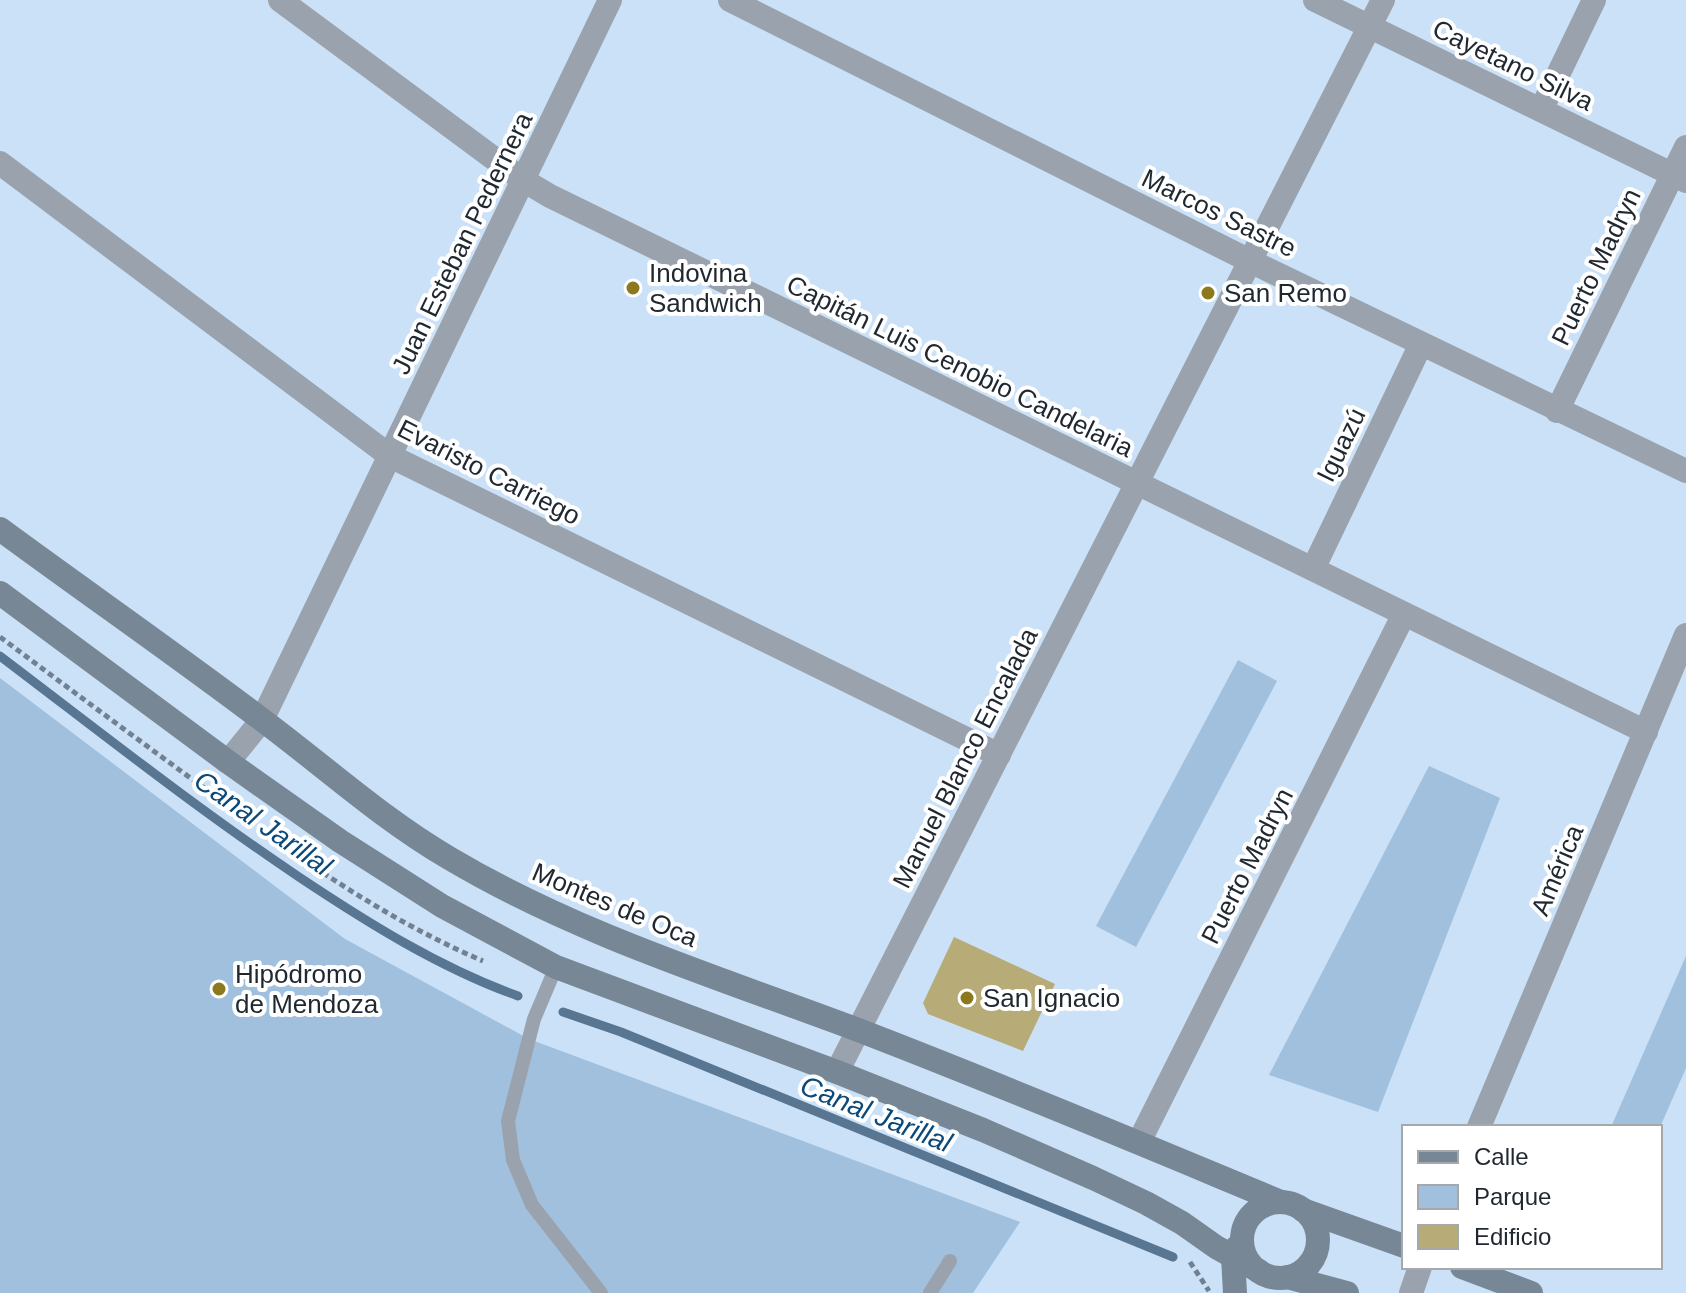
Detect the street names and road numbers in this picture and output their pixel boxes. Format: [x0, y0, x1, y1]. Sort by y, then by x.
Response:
street label: Cayetano Silva [1428, 13, 1599, 117]
street label: Juan Esteban Pedernera [385, 107, 539, 379]
street label: Marcos Sastre [1137, 163, 1301, 263]
street label: Puerto Madryn [1545, 184, 1647, 350]
street label: Capitán Luis Cenobio Candelaria [782, 269, 1139, 463]
street label: Iguazú [1310, 403, 1372, 487]
street label: Evaristo Carriego [393, 413, 585, 531]
street label: Manuel Blanco Encalada [886, 623, 1044, 893]
street label: Puerto Madryn [1195, 783, 1299, 949]
street label: América [1525, 820, 1590, 920]
street label: Montes de Oca [528, 857, 703, 953]

